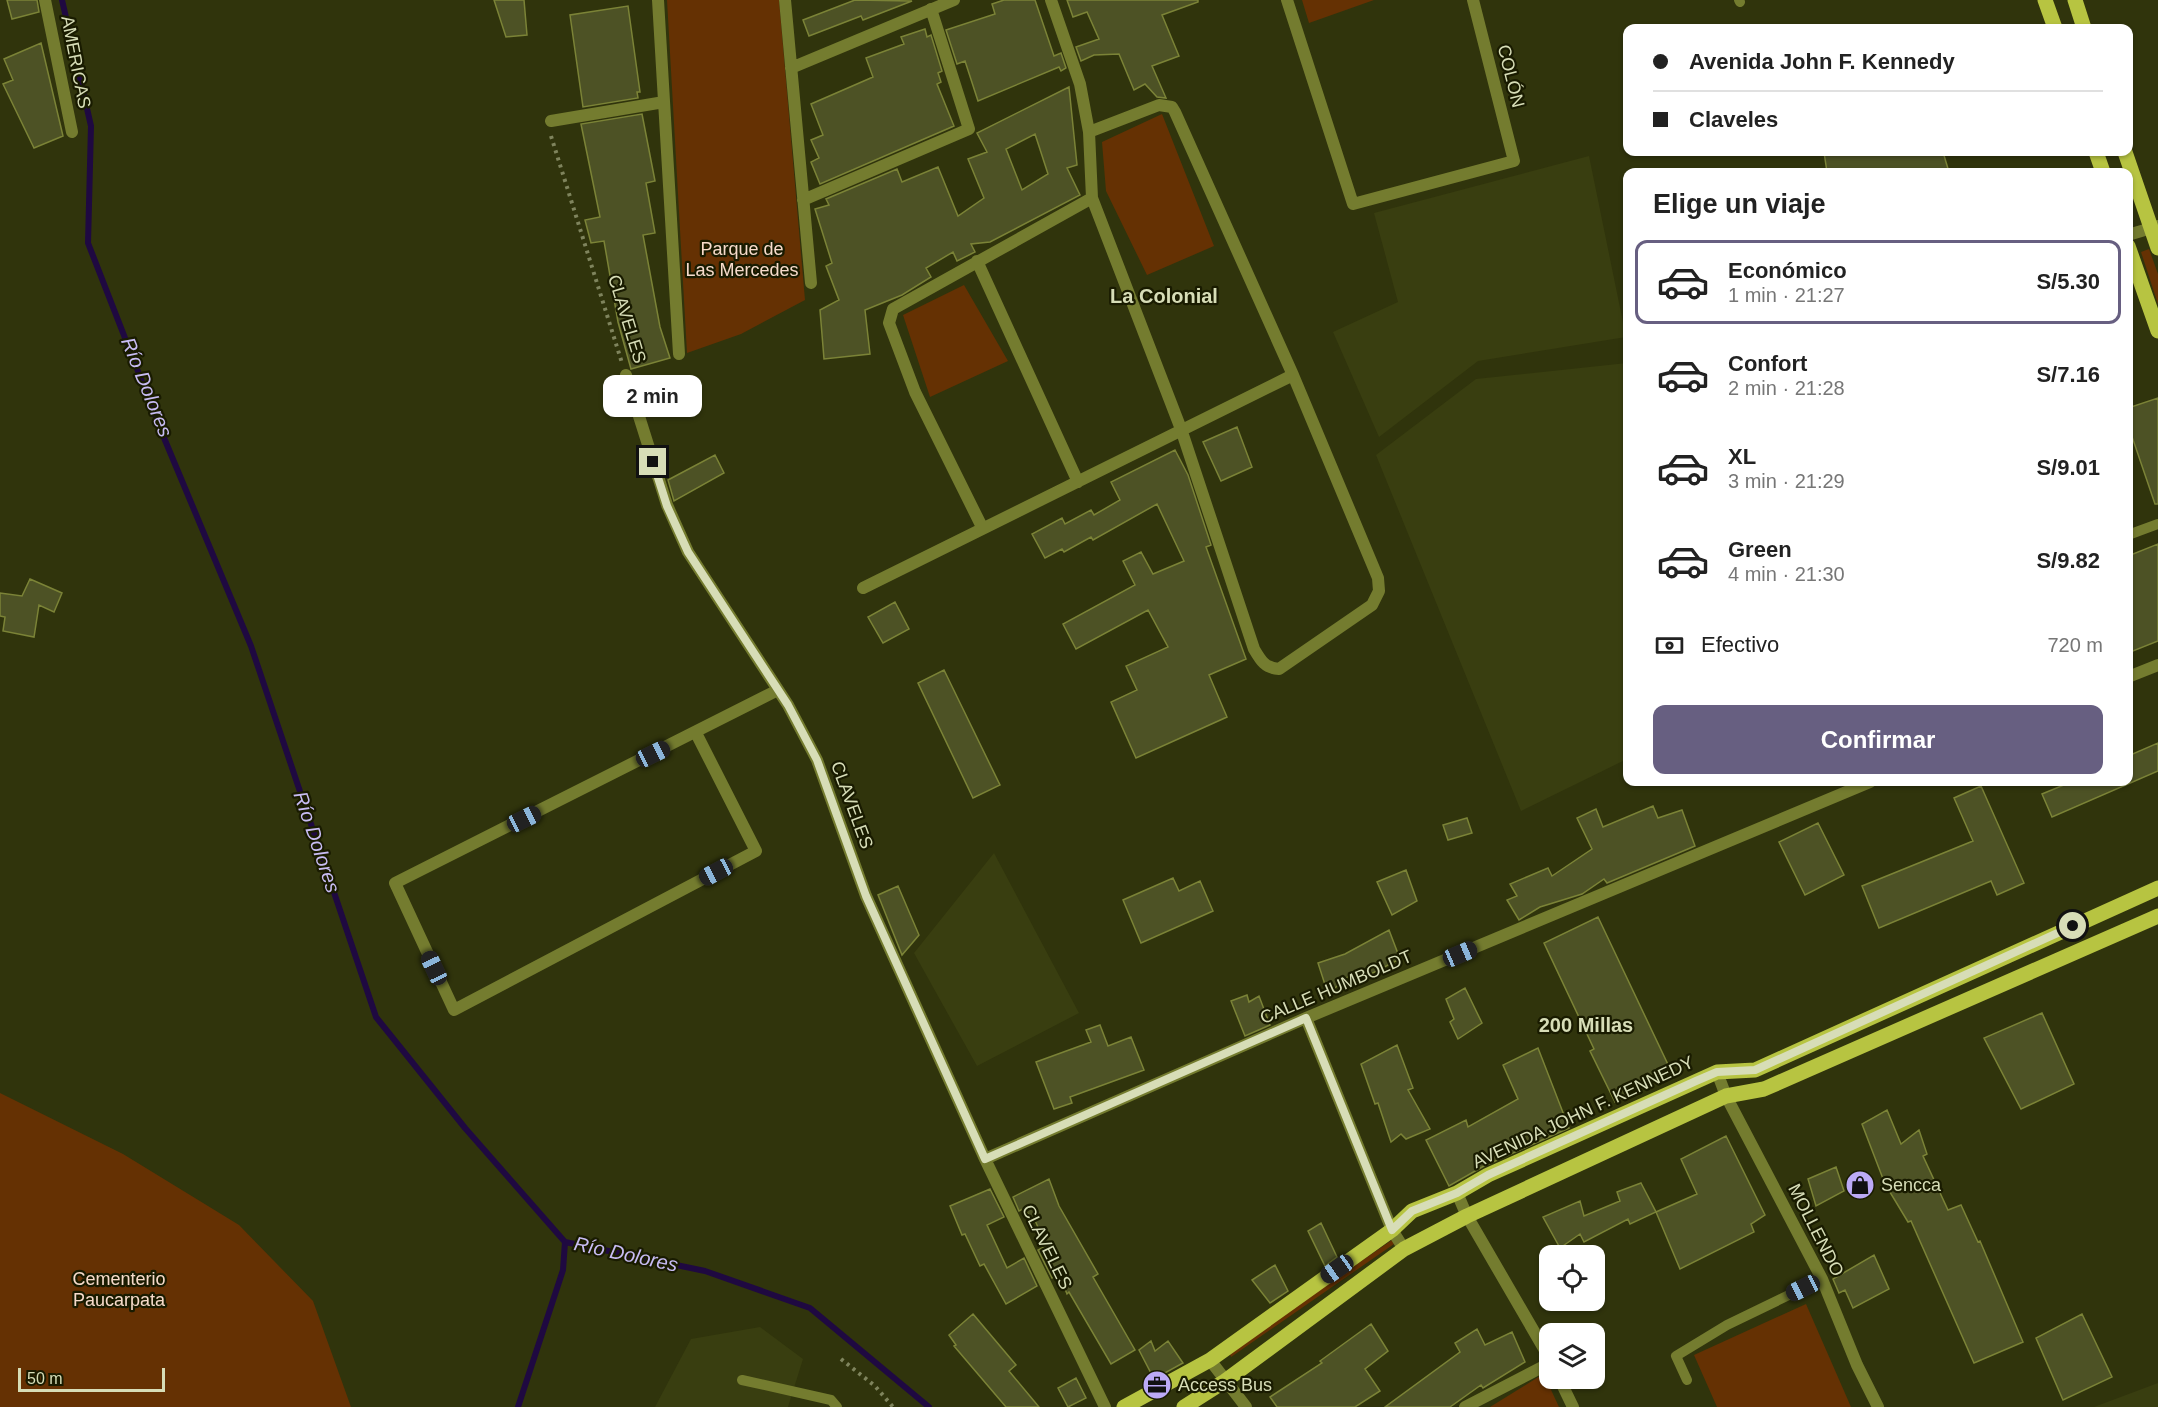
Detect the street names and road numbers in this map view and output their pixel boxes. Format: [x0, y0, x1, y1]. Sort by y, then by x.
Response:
street label: AMERICAS [57, 14, 95, 110]
street label: COLÓN [1494, 42, 1529, 109]
street label: CLAVELES [604, 272, 650, 366]
street label: CLAVELES [827, 758, 877, 852]
street label: CALLE HUMBOLDT [1257, 946, 1415, 1028]
street label: AVENIDA JOHN F. KENNEDY [1469, 1052, 1697, 1172]
street label: MOLLENDO [1784, 1180, 1848, 1280]
street label: CLAVELES [1018, 1201, 1076, 1293]

